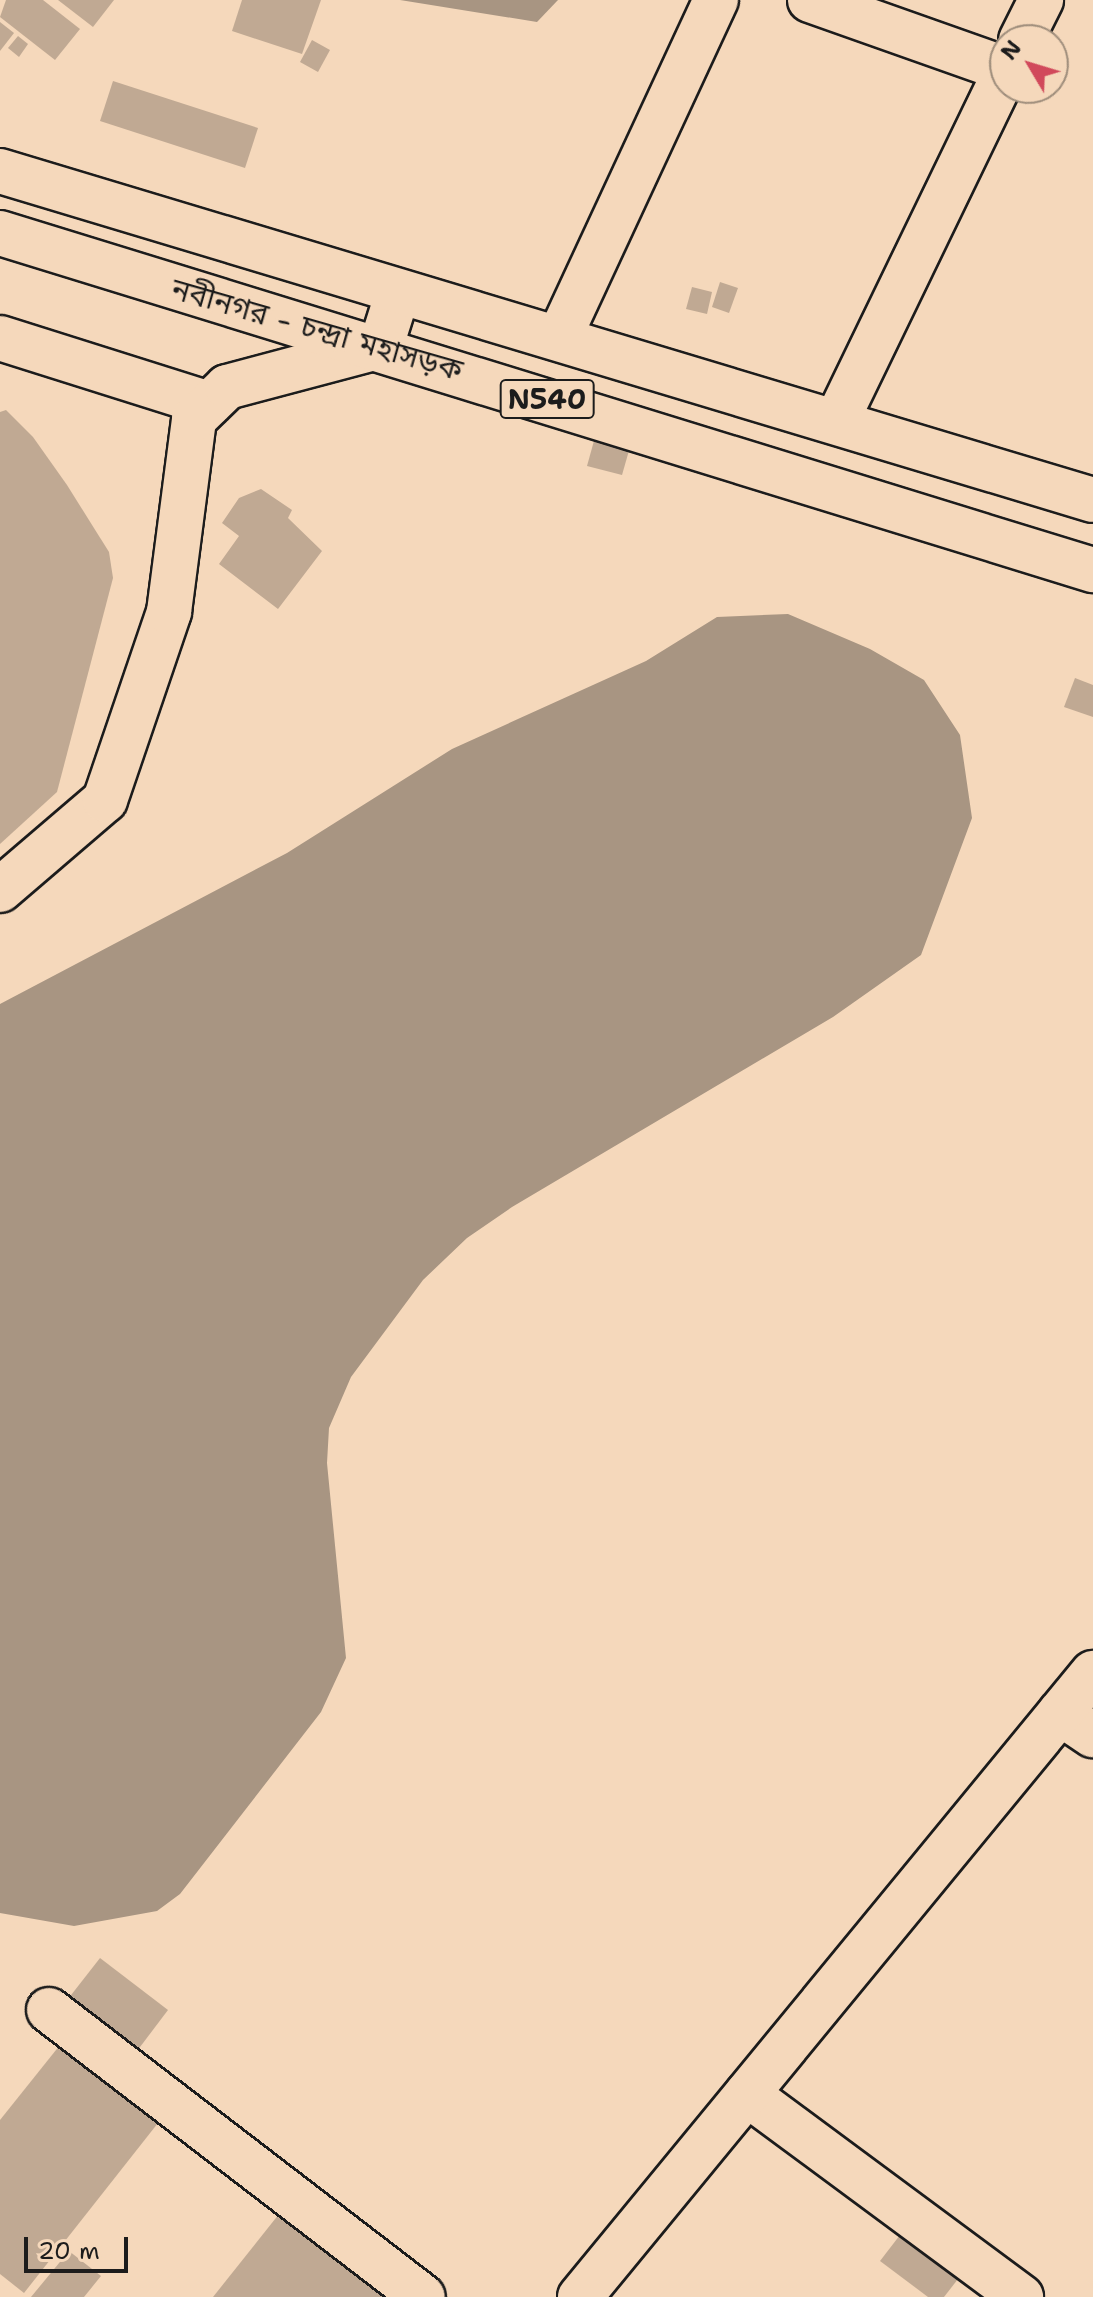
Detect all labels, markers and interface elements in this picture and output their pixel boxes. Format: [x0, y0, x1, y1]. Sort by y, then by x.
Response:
north arrow [989, 24, 1069, 104]
text: N [994, 34, 1028, 66]
street label: নবীনগর - চন্দ্রা মহাসড়ক [167, 271, 467, 389]
road number: N540 [499, 375, 595, 423]
scale bar [28, 2221, 132, 2271]
text: 20 m [38, 2235, 100, 2267]

